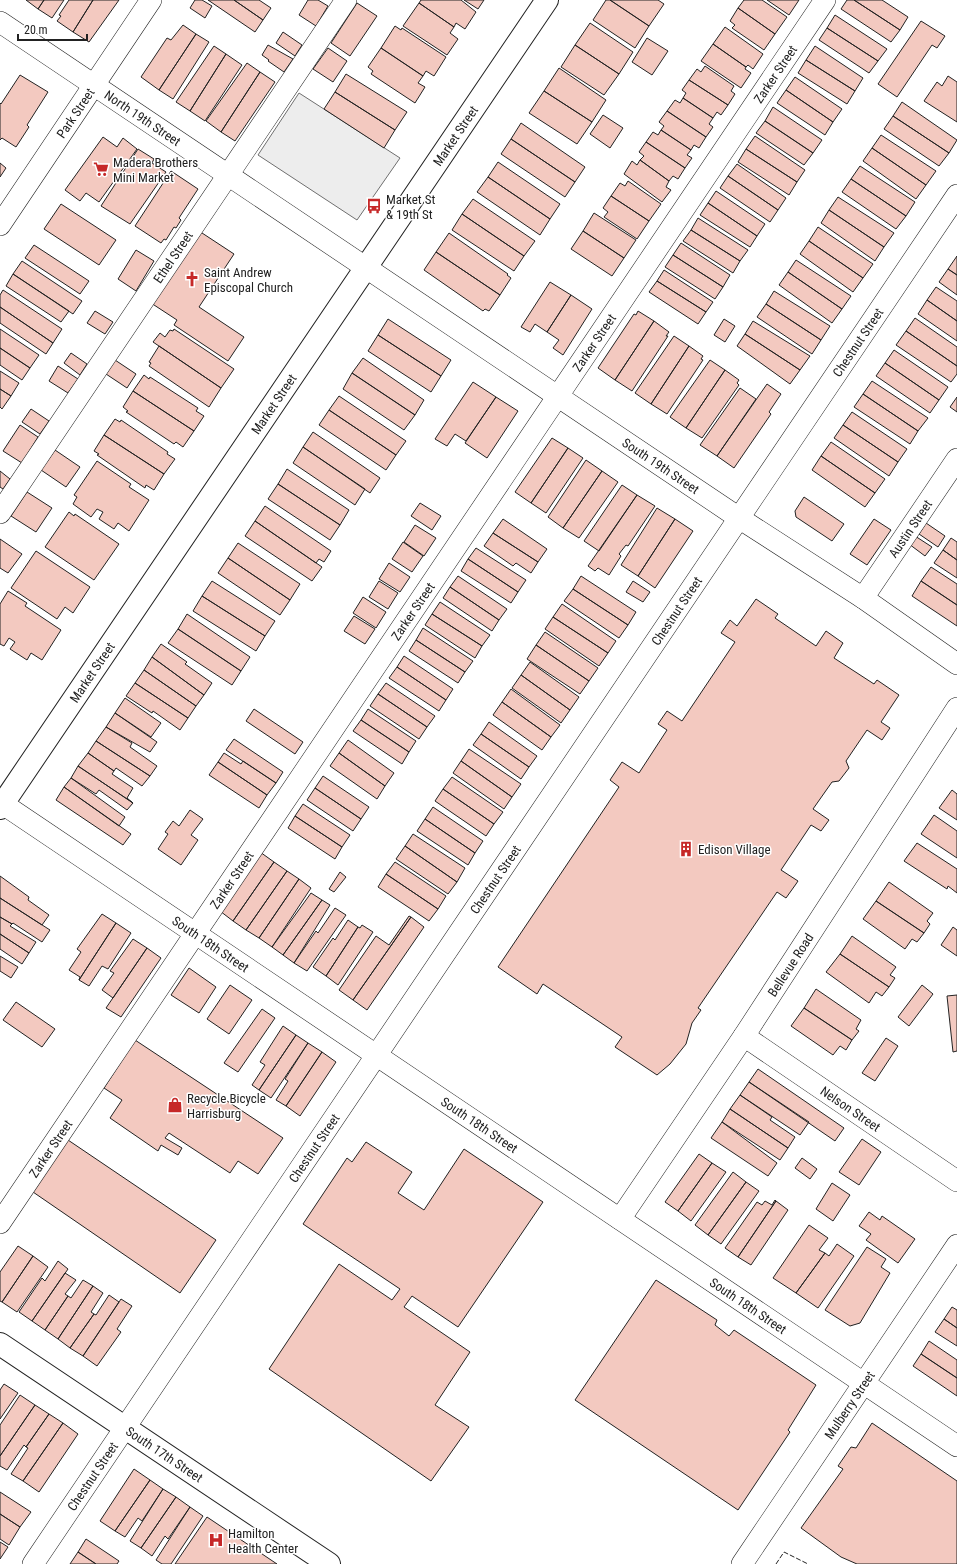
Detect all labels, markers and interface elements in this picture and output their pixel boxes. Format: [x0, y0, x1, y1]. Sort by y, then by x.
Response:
scale bar [18, 16, 87, 42]
text: 20 m [24, 23, 48, 37]
street label: Zarker Street [750, 42, 800, 106]
street label: Park Street [53, 85, 97, 141]
street label: North 19th Street [102, 87, 184, 149]
street label: Market Street [430, 103, 481, 168]
place label: Madera Brothers Mini Market [113, 155, 198, 185]
supermarket icon: Madera Brothers Mini Market [92, 160, 110, 178]
place label: Market St & 19th St [386, 192, 435, 222]
bus stop icon: Market St & 19th St [365, 197, 383, 215]
street label: Ethel Street [150, 228, 196, 286]
place label: Saint Andrew Episcopal Church [204, 265, 293, 295]
church icon: Saint Andrew Episcopal Church [183, 270, 201, 288]
street label: Chestnut Street [829, 305, 886, 379]
street label: Zarker Street [569, 311, 619, 374]
street label: Market Street [248, 371, 299, 437]
street label: South 19th Street [620, 435, 702, 497]
street label: Austin Street [885, 497, 935, 560]
street label: Chestnut Street [648, 574, 705, 648]
street label: Zarker Street [388, 579, 438, 643]
street label: Market Street [66, 639, 118, 705]
building icon: Edison Village [677, 840, 695, 858]
street label: Chestnut Street [467, 842, 524, 916]
place label: Edison Village [698, 842, 770, 857]
street label: Zarker Street [207, 848, 256, 911]
street label: South 18th Street [170, 913, 252, 975]
street label: Bellevue Road [764, 930, 816, 999]
street label: Nelson Street [818, 1083, 884, 1134]
place label: Recycle Bicycle Harrisburg [187, 1091, 266, 1121]
street label: South 18th Street [438, 1094, 521, 1156]
shop icon: Recycle Bicycle Harrisburg [166, 1096, 184, 1114]
street label: Chestnut Street [285, 1111, 342, 1185]
street label: Zarker Street [26, 1117, 75, 1180]
street label: South 18th Street [707, 1274, 790, 1337]
street label: Mulberry Street [821, 1368, 878, 1442]
street label: South 17th Street [123, 1423, 206, 1485]
street label: Chestnut Street [64, 1439, 121, 1513]
place label: Hamilton Health Center [228, 1526, 298, 1556]
hospital icon: Hamilton Health Center [207, 1531, 225, 1549]

